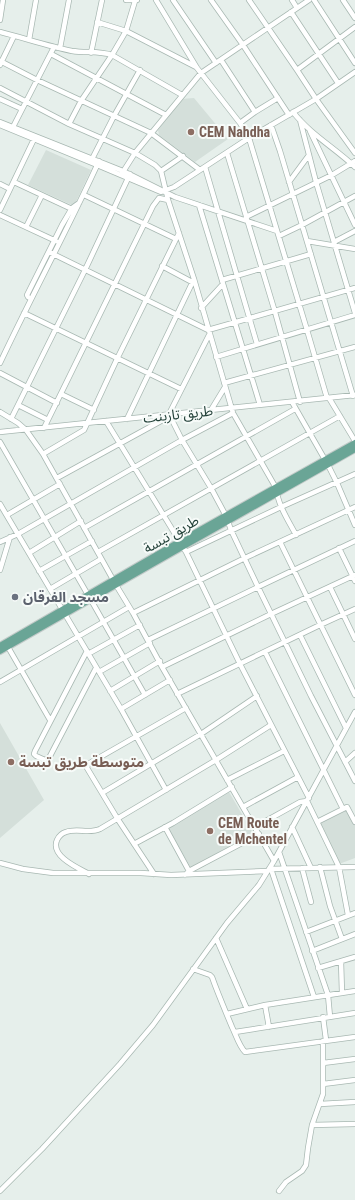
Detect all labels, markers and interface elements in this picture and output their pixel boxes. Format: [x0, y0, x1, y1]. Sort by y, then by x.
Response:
place label: CEM Nahdha [199, 124, 271, 140]
marker: CEM Nahdha [186, 127, 196, 137]
street label: طريق تازبنت [142, 402, 214, 428]
street label: طريق تبسة [141, 512, 202, 558]
place label: مسجد الفرقان [23, 589, 109, 606]
marker: مسجد الفرقان [10, 592, 20, 602]
place label: متوسطة طريق تبسة [19, 754, 144, 771]
marker: متوسطة طريق تبسة [6, 757, 16, 767]
place label: CEM Route de Mchentel [218, 815, 287, 847]
marker: CEM Route de Mchentel [205, 826, 215, 836]

